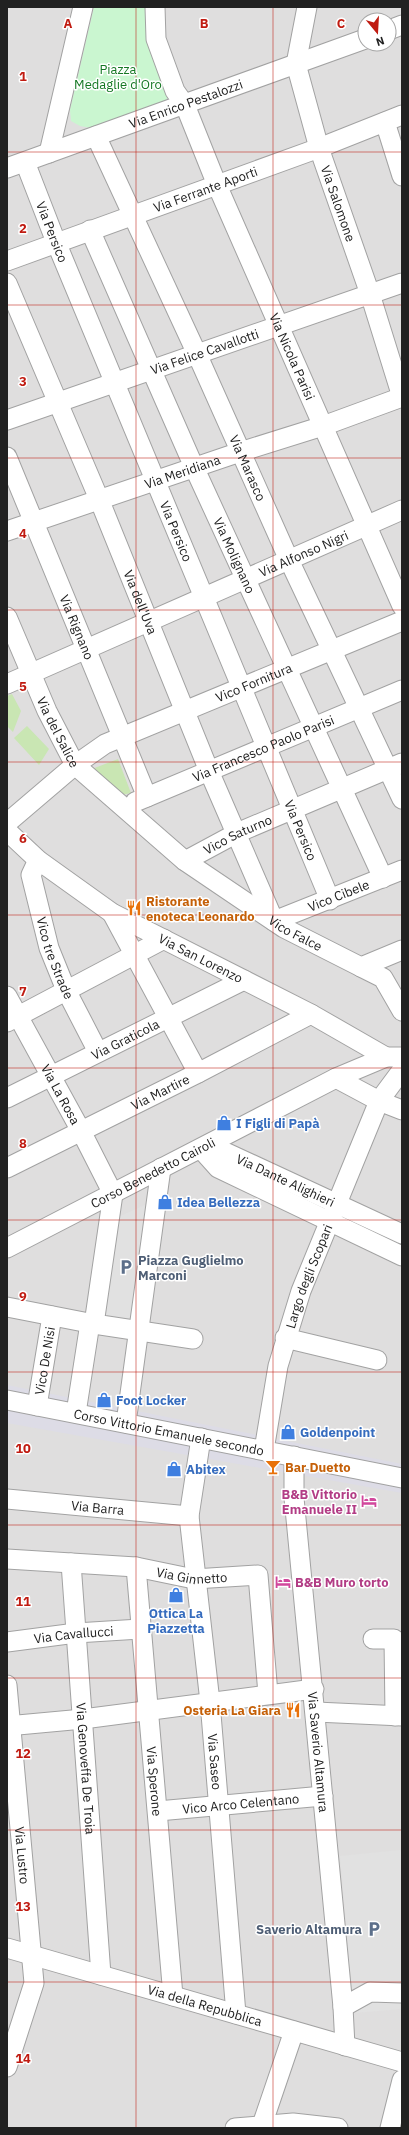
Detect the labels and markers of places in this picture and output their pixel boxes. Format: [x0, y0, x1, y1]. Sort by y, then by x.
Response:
place label: Ristorante enoteca Leonardo [146, 893, 255, 925]
restaurant icon: Ristorante enoteca Leonardo [125, 899, 143, 917]
shop icon: I Figli di Papà [215, 1114, 233, 1132]
place label: I Figli di Papà [236, 1115, 320, 1132]
shop icon: Idea Bellezza [156, 1193, 174, 1211]
place label: Idea Bellezza [177, 1194, 260, 1211]
place label: Piazza Guglielmo Marconi [138, 1252, 244, 1284]
parking icon: Piazza Guglielmo Marconi [117, 1258, 135, 1276]
shop icon: Foot Locker [95, 1391, 113, 1409]
place label: Foot Locker [116, 1392, 186, 1409]
shop icon: Goldenpoint [279, 1423, 297, 1441]
place label: Goldenpoint [300, 1424, 375, 1441]
bar icon: Bar Duetto [264, 1458, 282, 1476]
place label: Bar Duetto [285, 1459, 351, 1476]
shop icon: Abitex [165, 1460, 183, 1478]
place label: Abitex [186, 1461, 227, 1478]
place label: B&B Vittorio Emanuele II [282, 1486, 357, 1518]
hotel icon: B&B Vittorio Emanuele II [360, 1492, 378, 1510]
hotel icon: B&B Muro torto [274, 1573, 292, 1591]
place label: B&B Muro torto [295, 1574, 389, 1591]
shop icon: Ottica La Piazzetta [167, 1586, 185, 1604]
place label: Ottica La Piazzetta [147, 1605, 205, 1637]
restaurant icon: Osteria La Giara [284, 1701, 302, 1719]
place label: Osteria La Giara [183, 1702, 281, 1719]
parking icon: Saverio Altamura [365, 1920, 383, 1938]
place label: Saverio Altamura [256, 1921, 362, 1938]

